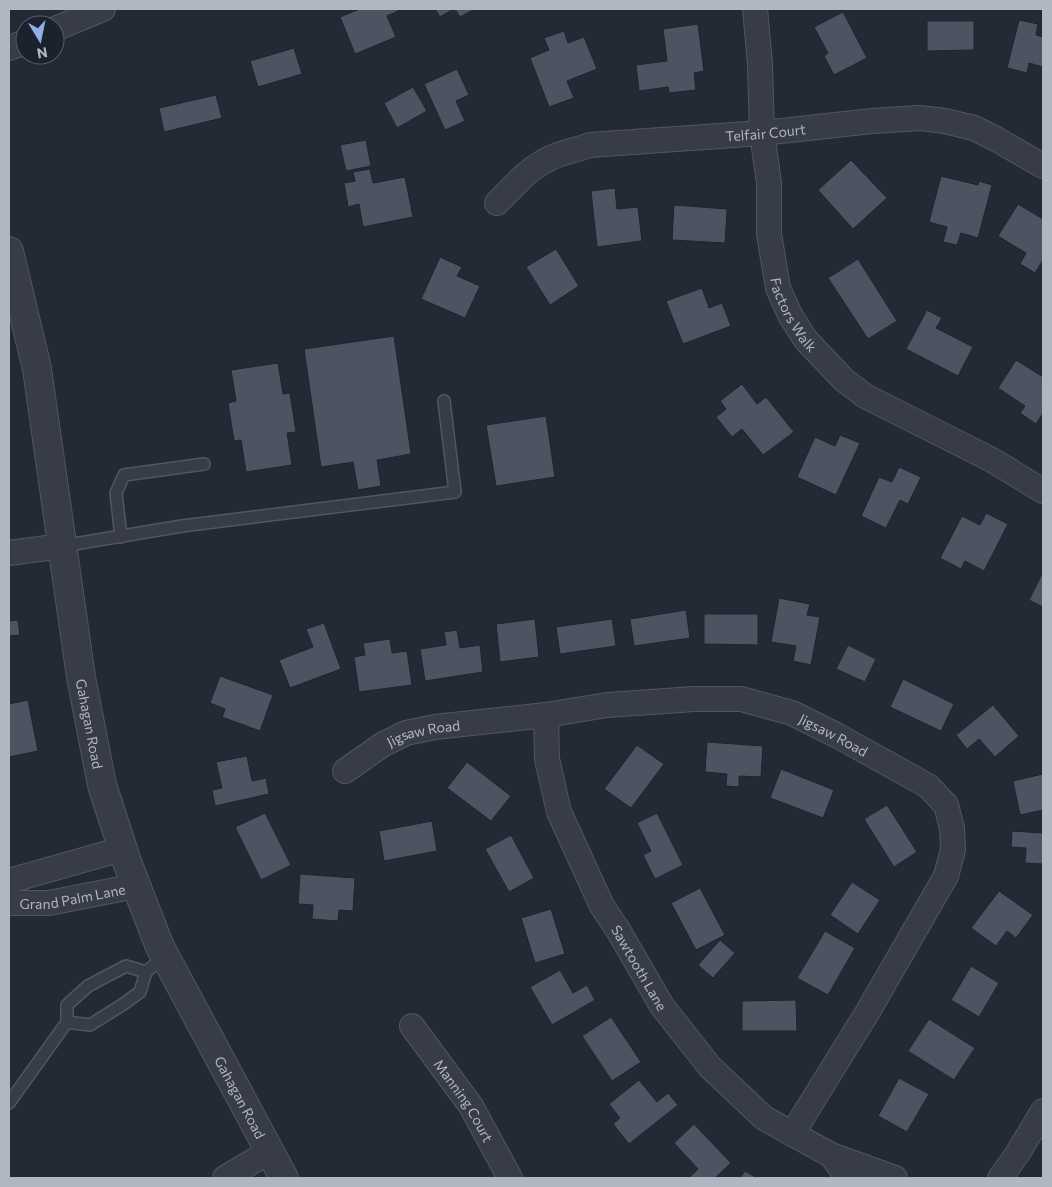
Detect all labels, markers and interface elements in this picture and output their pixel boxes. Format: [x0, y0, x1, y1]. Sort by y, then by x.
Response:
north arrow [15, 15, 65, 65]
text: N [36, 44, 49, 63]
street label: Telfair Court [725, 120, 807, 144]
street label: Factors Walk [768, 276, 821, 355]
street label: Gahagan Road [73, 677, 107, 770]
street label: Jigsaw Road [796, 709, 871, 759]
street label: Jigsaw Road [384, 716, 461, 750]
street label: Grand Palm Lane [19, 880, 127, 912]
street label: Sawtooth Lane [608, 921, 671, 1013]
street label: Gahagan Road [212, 1053, 270, 1141]
street label: Manning Court [431, 1056, 497, 1145]

